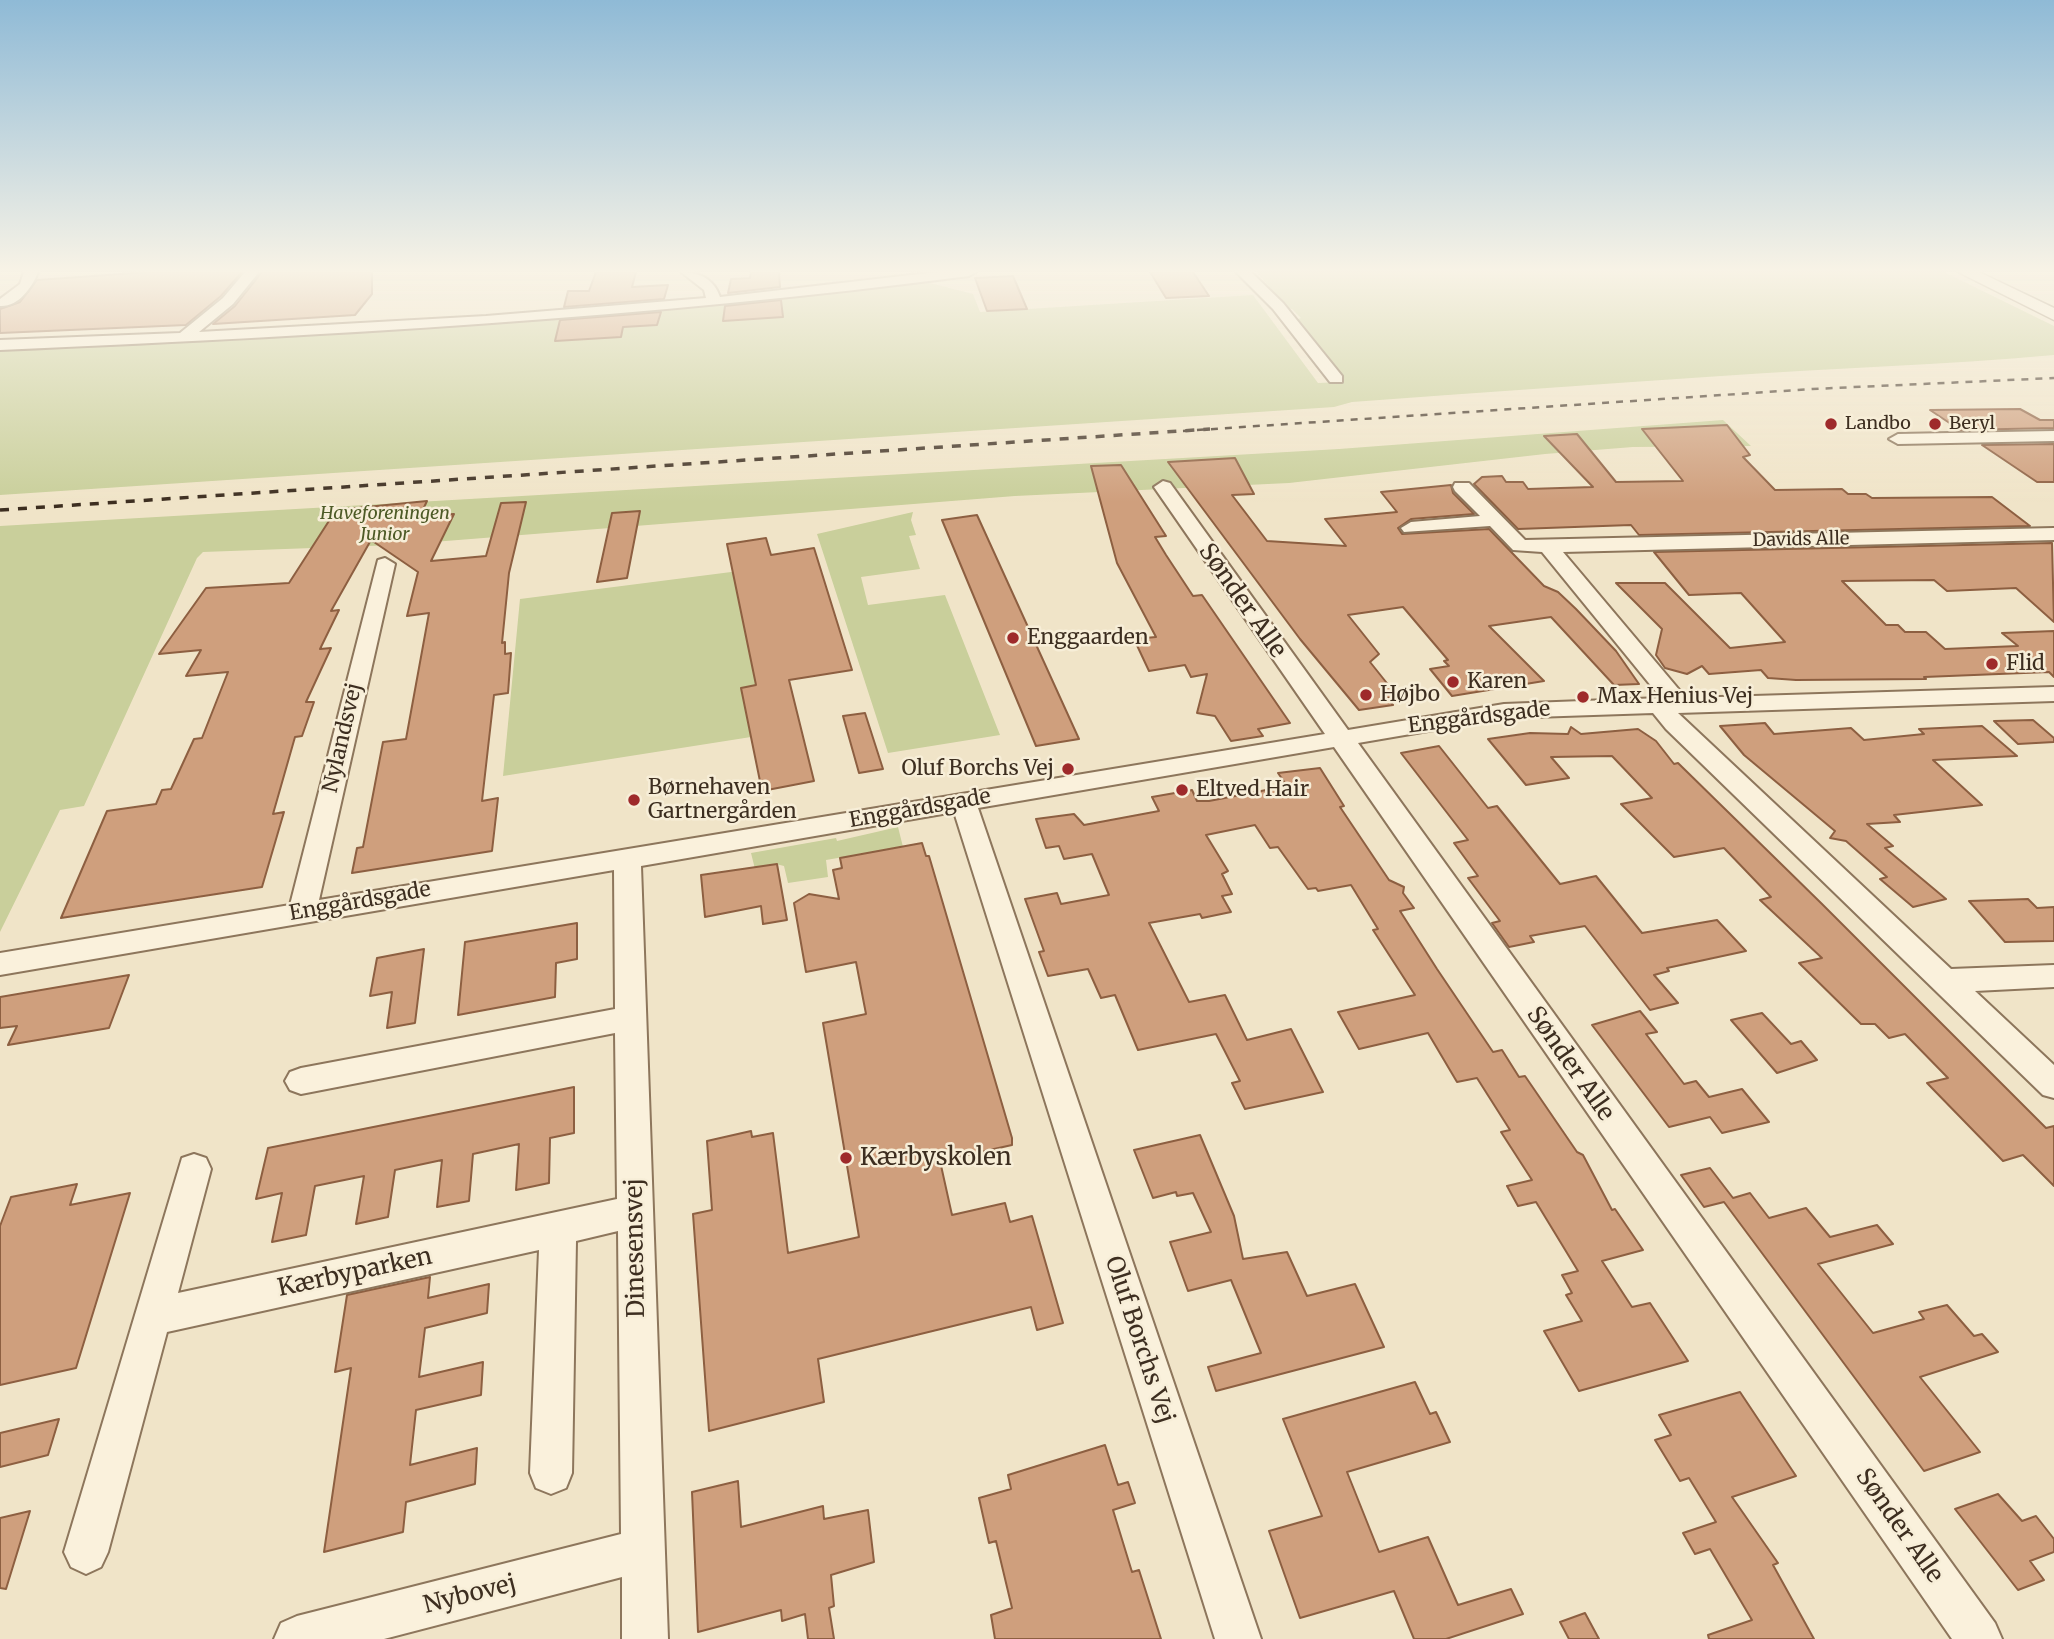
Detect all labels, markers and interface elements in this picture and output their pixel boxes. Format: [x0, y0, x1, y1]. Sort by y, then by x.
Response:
place label: Landbo [1845, 413, 1911, 435]
place label: Beryl [1949, 413, 1995, 435]
marker: Landbo [1823, 416, 1839, 432]
marker: Beryl [1927, 416, 1943, 432]
park label: Haveforeningen Junior [320, 503, 450, 546]
street label: Davids Alle [1753, 528, 1849, 552]
street label: Sønder Alle [1192, 538, 1292, 664]
place label: Enggaarden [1027, 625, 1149, 651]
marker: Enggaarden [1005, 630, 1021, 646]
place label: Flid [2006, 651, 2045, 677]
marker: Flid [1984, 656, 2000, 672]
place label: Karen [1467, 669, 1527, 695]
marker: Karen [1445, 674, 1461, 690]
street label: Nylandsvej [318, 681, 368, 795]
place label: Højbo [1380, 682, 1440, 708]
place label: Max Henius Vej [1597, 684, 1753, 710]
marker: Højbo [1358, 687, 1374, 703]
marker: Max Henius Vej [1575, 689, 1591, 705]
street label: Enggårdsgade [1406, 697, 1552, 739]
place label: Oluf Borchs Vej [901, 756, 1054, 782]
marker: Oluf Borchs Vej [1060, 761, 1076, 777]
place label: Børnehaven Gartnergården [648, 775, 797, 825]
place label: Eltved Hair [1196, 777, 1309, 803]
marker: Eltved Hair [1174, 782, 1190, 798]
street label: Enggårdsgade [847, 784, 993, 834]
marker: Børnehaven Gartnergården [626, 792, 642, 808]
street label: Enggårdsgade [287, 877, 433, 927]
street label: Sønder Alle [1520, 1001, 1620, 1127]
place label: Kærbyskolen [860, 1144, 1012, 1172]
marker: Kærbyskolen [838, 1150, 854, 1166]
street label: Dinesensvej [620, 1178, 652, 1318]
street label: Kærbyparken [275, 1243, 435, 1303]
street label: Oluf Borchs Vej [1098, 1253, 1180, 1427]
street label: Sønder Alle [1849, 1463, 1949, 1589]
street label: Nybovej [421, 1570, 519, 1620]

